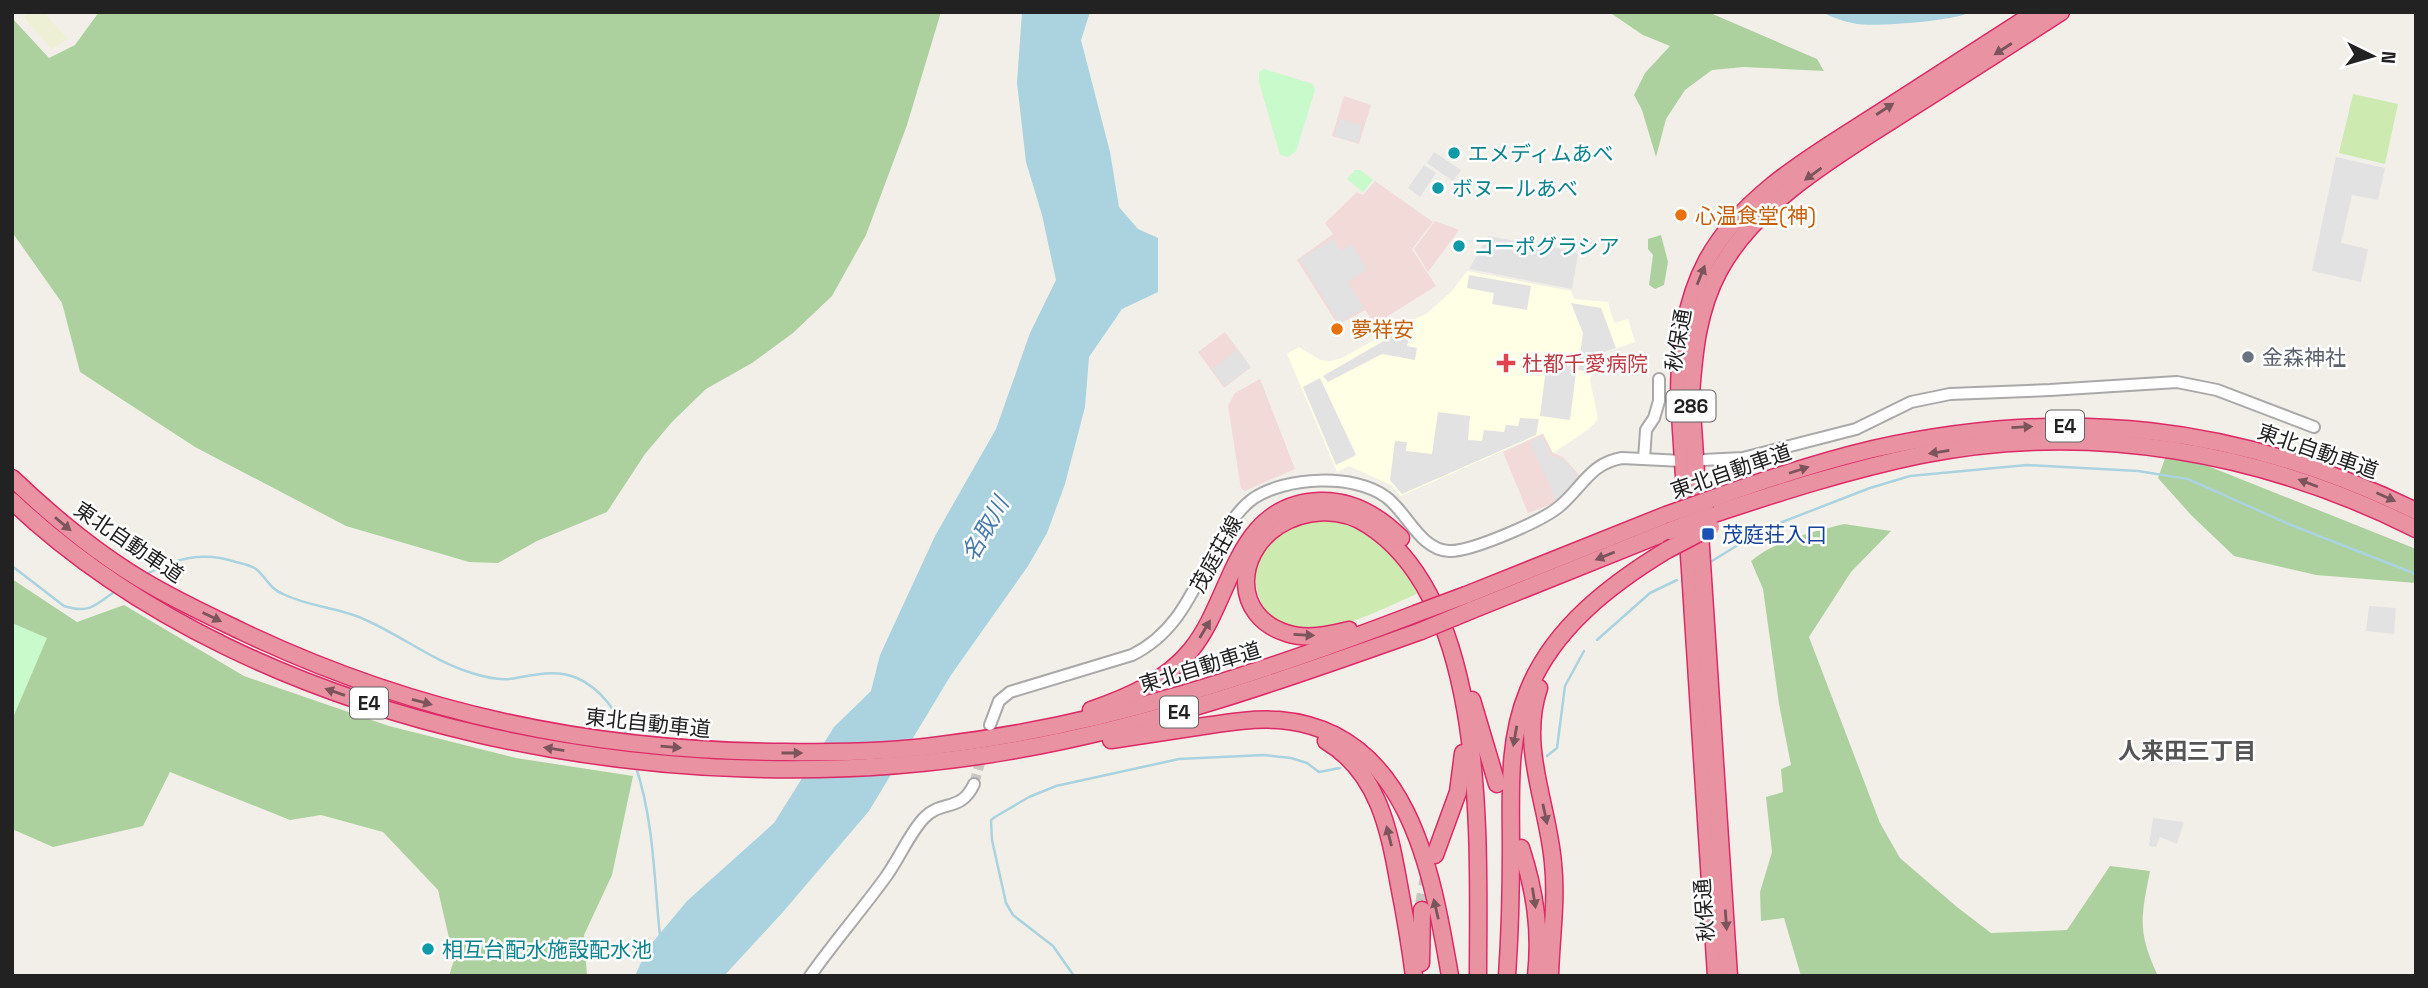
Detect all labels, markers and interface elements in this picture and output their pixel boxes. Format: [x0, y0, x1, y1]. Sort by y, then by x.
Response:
north arrow [2337, 21, 2407, 91]
one-way arrow [1993, 43, 2013, 56]
text: N [2375, 50, 2401, 65]
one-way arrow [1876, 103, 1895, 116]
place label: エメディムあべ [1468, 140, 1614, 167]
marker: エメディムあべ [1446, 145, 1462, 161]
one-way arrow [1804, 167, 1822, 181]
place label: ボヌールあべ [1452, 175, 1578, 202]
marker: ボヌールあべ [1430, 180, 1446, 196]
place label: 心温食堂(神) [1695, 202, 1816, 229]
marker: 心温食堂(神) [1673, 207, 1689, 223]
place label: コーポグラシア [1473, 233, 1620, 260]
marker: コーポグラシア [1451, 238, 1467, 254]
one-way arrow [1696, 264, 1707, 285]
street label: 秋保通 [1659, 307, 1697, 373]
place label: 夢祥安 [1351, 316, 1414, 343]
marker: 夢祥安 [1329, 321, 1345, 337]
place label: 金森神社 [2262, 344, 2346, 371]
marker: 金森神社 [2240, 349, 2256, 365]
place label: 杜都千愛病院 [1522, 350, 1648, 377]
marker: 杜都千愛病院 [1496, 353, 1516, 373]
road number: 286 [1666, 390, 1716, 422]
road number: E4 [2046, 410, 2084, 442]
street label: 東北自動車道 [2254, 418, 2382, 484]
one-way arrow [2011, 421, 2033, 432]
street label: 東北自動車道 [1667, 438, 1795, 504]
one-way arrow [1928, 447, 1950, 458]
one-way arrow [1788, 464, 1809, 474]
one-way arrow [2297, 478, 2318, 489]
water label: 名取川 [955, 489, 1017, 566]
one-way arrow [2375, 492, 2396, 503]
street label: 東北自動車道 [69, 496, 189, 588]
street label: 茂庭荘線 [1184, 511, 1248, 597]
one-way arrow [54, 516, 71, 531]
place label: 茂庭荘入口 [1722, 521, 1827, 548]
marker: 茂庭荘入口 [1700, 526, 1716, 542]
one-way arrow [1594, 551, 1615, 562]
one-way arrow [202, 611, 222, 622]
one-way arrow [1199, 620, 1211, 639]
one-way arrow [1294, 630, 1316, 641]
street label: 東北自動車道 [1136, 636, 1264, 698]
one-way arrow [324, 686, 345, 697]
road number: E4 [350, 688, 388, 718]
road number: E4 [1160, 696, 1198, 727]
one-way arrow [412, 697, 434, 708]
street label: 東北自動車道 [584, 703, 712, 743]
one-way arrow [1509, 725, 1520, 747]
district label: 人来田三丁目 [2118, 736, 2256, 766]
one-way arrow [660, 742, 682, 753]
one-way arrow [543, 743, 565, 754]
one-way arrow [781, 747, 803, 758]
one-way arrow [1540, 803, 1551, 825]
one-way arrow [1383, 825, 1394, 847]
street label: 秋保通 [1688, 878, 1720, 942]
one-way arrow [1529, 887, 1540, 909]
one-way arrow [1431, 898, 1442, 920]
one-way arrow [1720, 909, 1731, 931]
place label: 相互台配水施設配水池 [442, 936, 652, 963]
marker: 相互台配水施設配水池 [420, 941, 436, 957]

